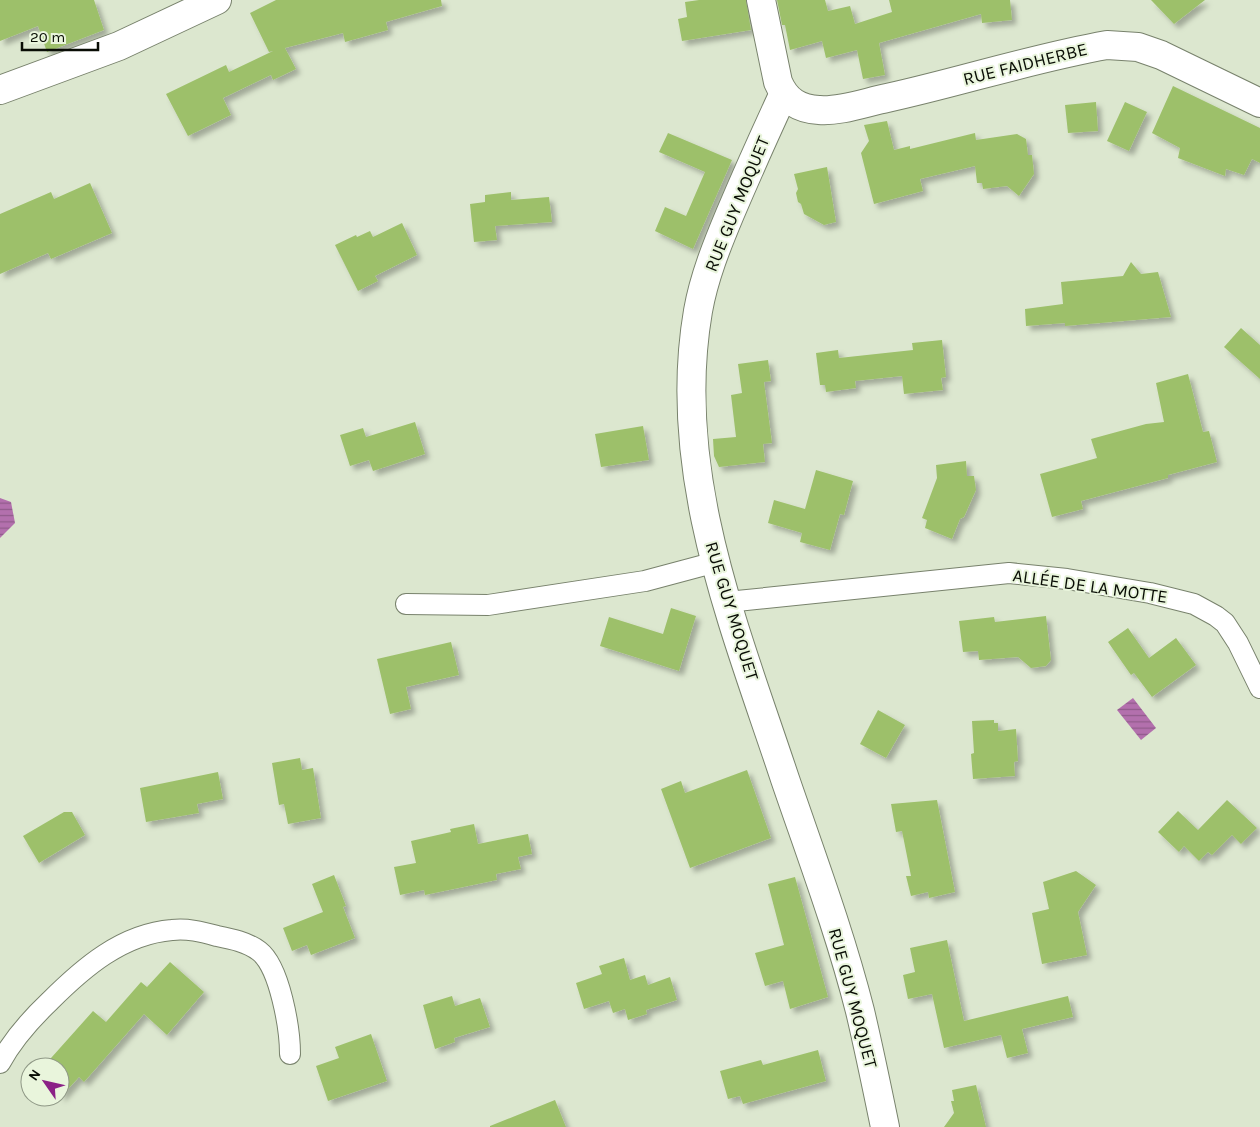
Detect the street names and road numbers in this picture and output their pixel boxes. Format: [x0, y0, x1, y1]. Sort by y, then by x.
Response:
street label: RUE FAIDHERBE [961, 38, 1089, 90]
street label: RUE GUY MOQUET [700, 133, 774, 275]
street label: RUE GUY MOQUET [700, 539, 764, 683]
street label: ALLÉE DE LA MOTTE [1011, 563, 1169, 608]
street label: RUE GUY MOQUET [824, 926, 882, 1070]

